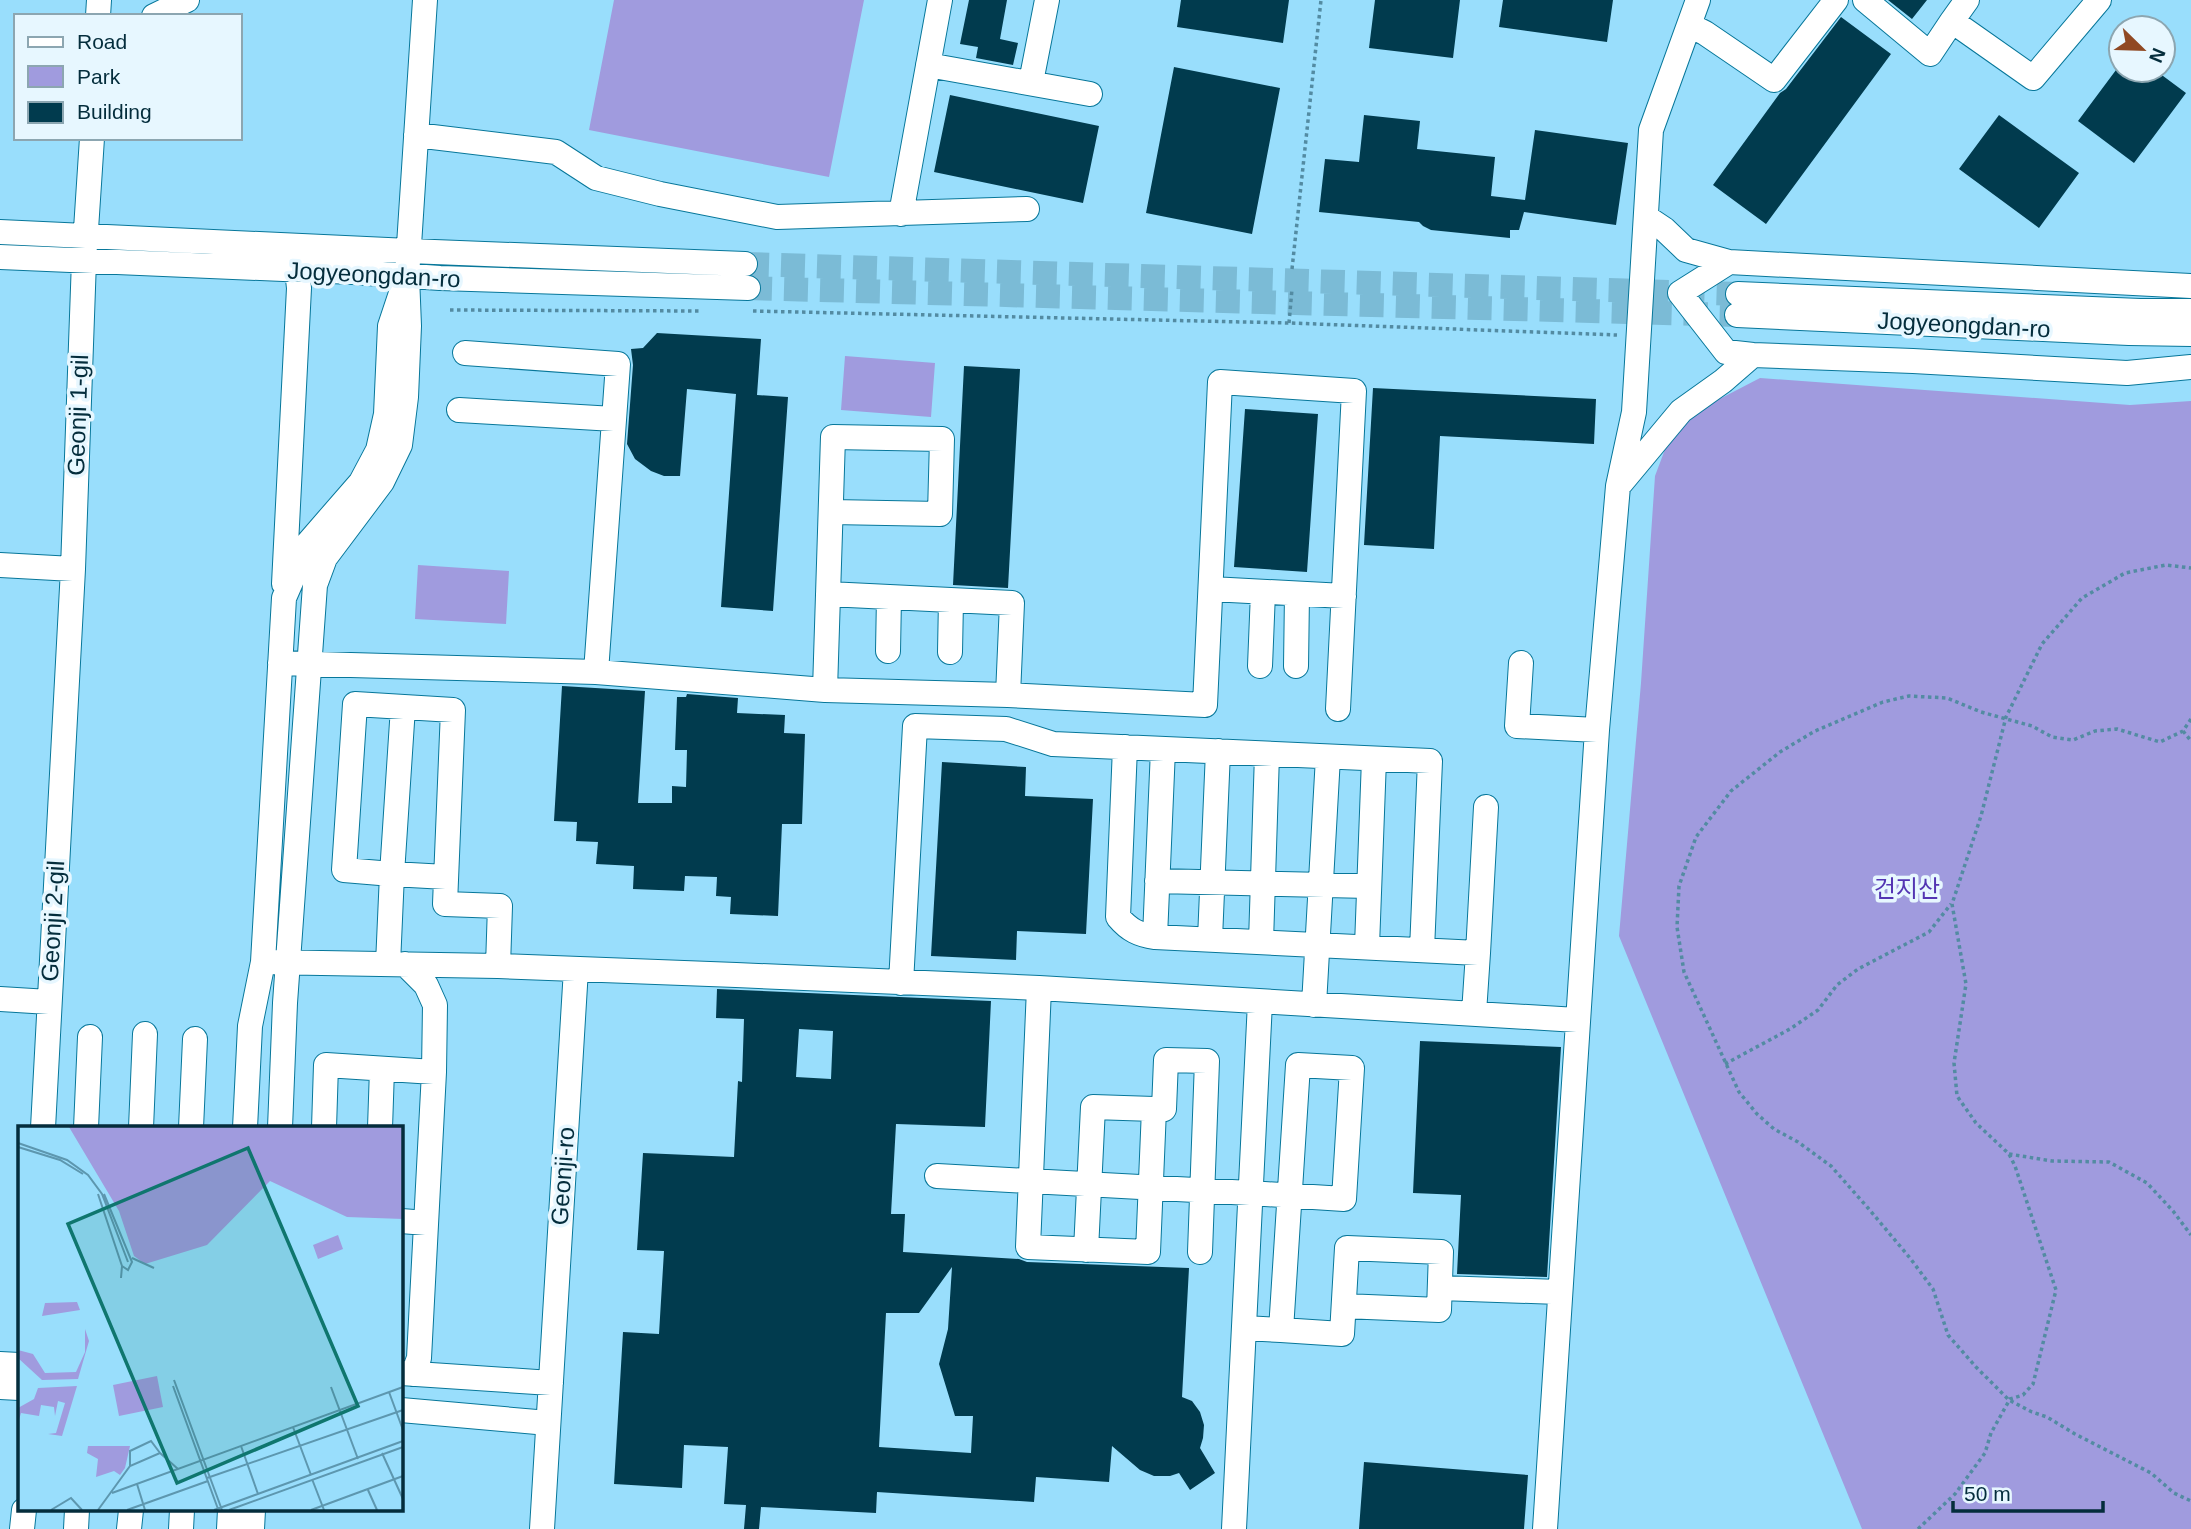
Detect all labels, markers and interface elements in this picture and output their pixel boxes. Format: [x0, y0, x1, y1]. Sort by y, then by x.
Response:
legend [14, 14, 242, 140]
north arrow [2107, 14, 2177, 84]
text: Road [77, 30, 127, 53]
text: N [2145, 45, 2170, 66]
text: Park [77, 65, 121, 88]
text: Building [77, 100, 152, 123]
street label: Jogyeongdan-ro [287, 256, 461, 293]
street label: Jogyeongdan-ro [1877, 306, 2051, 343]
street label: Geonji 1-gil [62, 354, 93, 476]
street label: Geonji 2-gil [36, 860, 69, 982]
park label: 건지산 [1874, 875, 1940, 902]
inset map [18, 1126, 402, 1512]
street label: Geonji-ro [546, 1126, 579, 1226]
scale bar [1953, 1470, 2104, 1514]
text: 50 m [1964, 1482, 2011, 1505]

